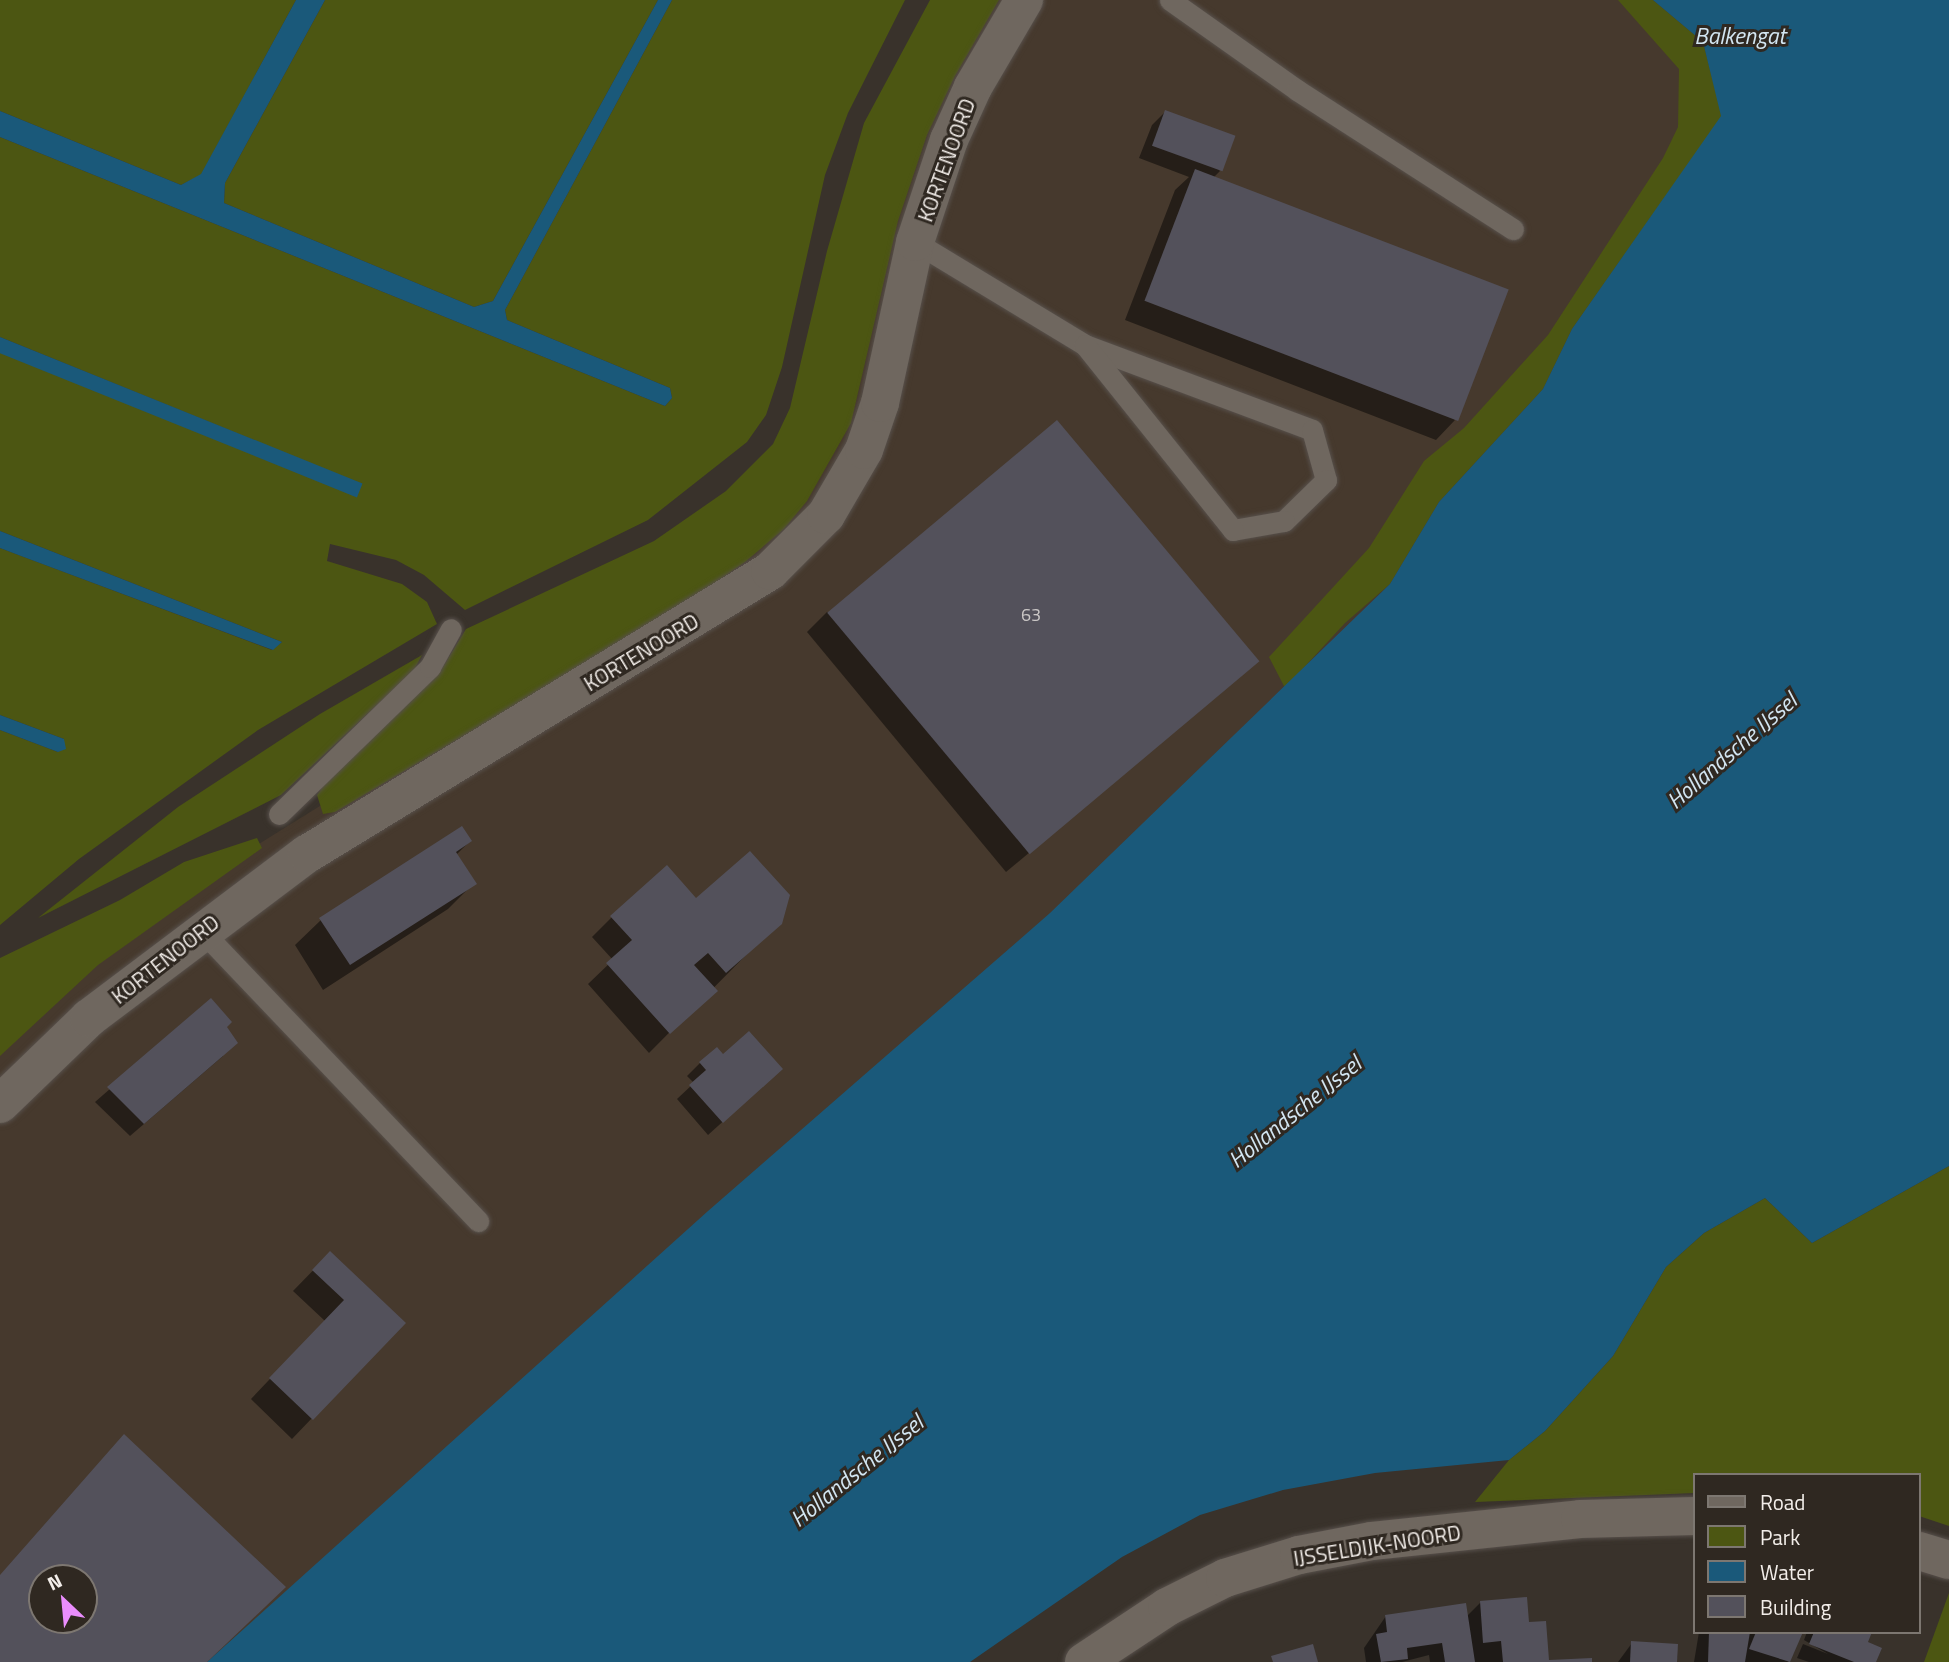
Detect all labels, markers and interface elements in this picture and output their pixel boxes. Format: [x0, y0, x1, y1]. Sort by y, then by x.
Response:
water label: Balkengat [1694, 22, 1786, 50]
street label: KORTENOORD [912, 95, 980, 225]
house number: 63 [1021, 604, 1041, 626]
street label: KORTENOORD [579, 608, 703, 696]
water label: Hollandsche IJssel [1661, 687, 1803, 815]
street label: KORTENOORD [106, 909, 224, 1009]
water label: Hollandsche IJssel [1223, 1050, 1367, 1174]
water label: Hollandsche IJssel [785, 1409, 929, 1533]
legend [1694, 1473, 1921, 1634]
text: Road [1760, 1486, 1805, 1518]
street label: IJSSELDIJK-NOORD [1292, 1519, 1462, 1571]
text: Park [1760, 1521, 1800, 1553]
text: Water [1760, 1556, 1814, 1588]
north arrow [28, 1564, 98, 1634]
text: N [42, 1566, 67, 1597]
text: Building [1760, 1591, 1831, 1623]

